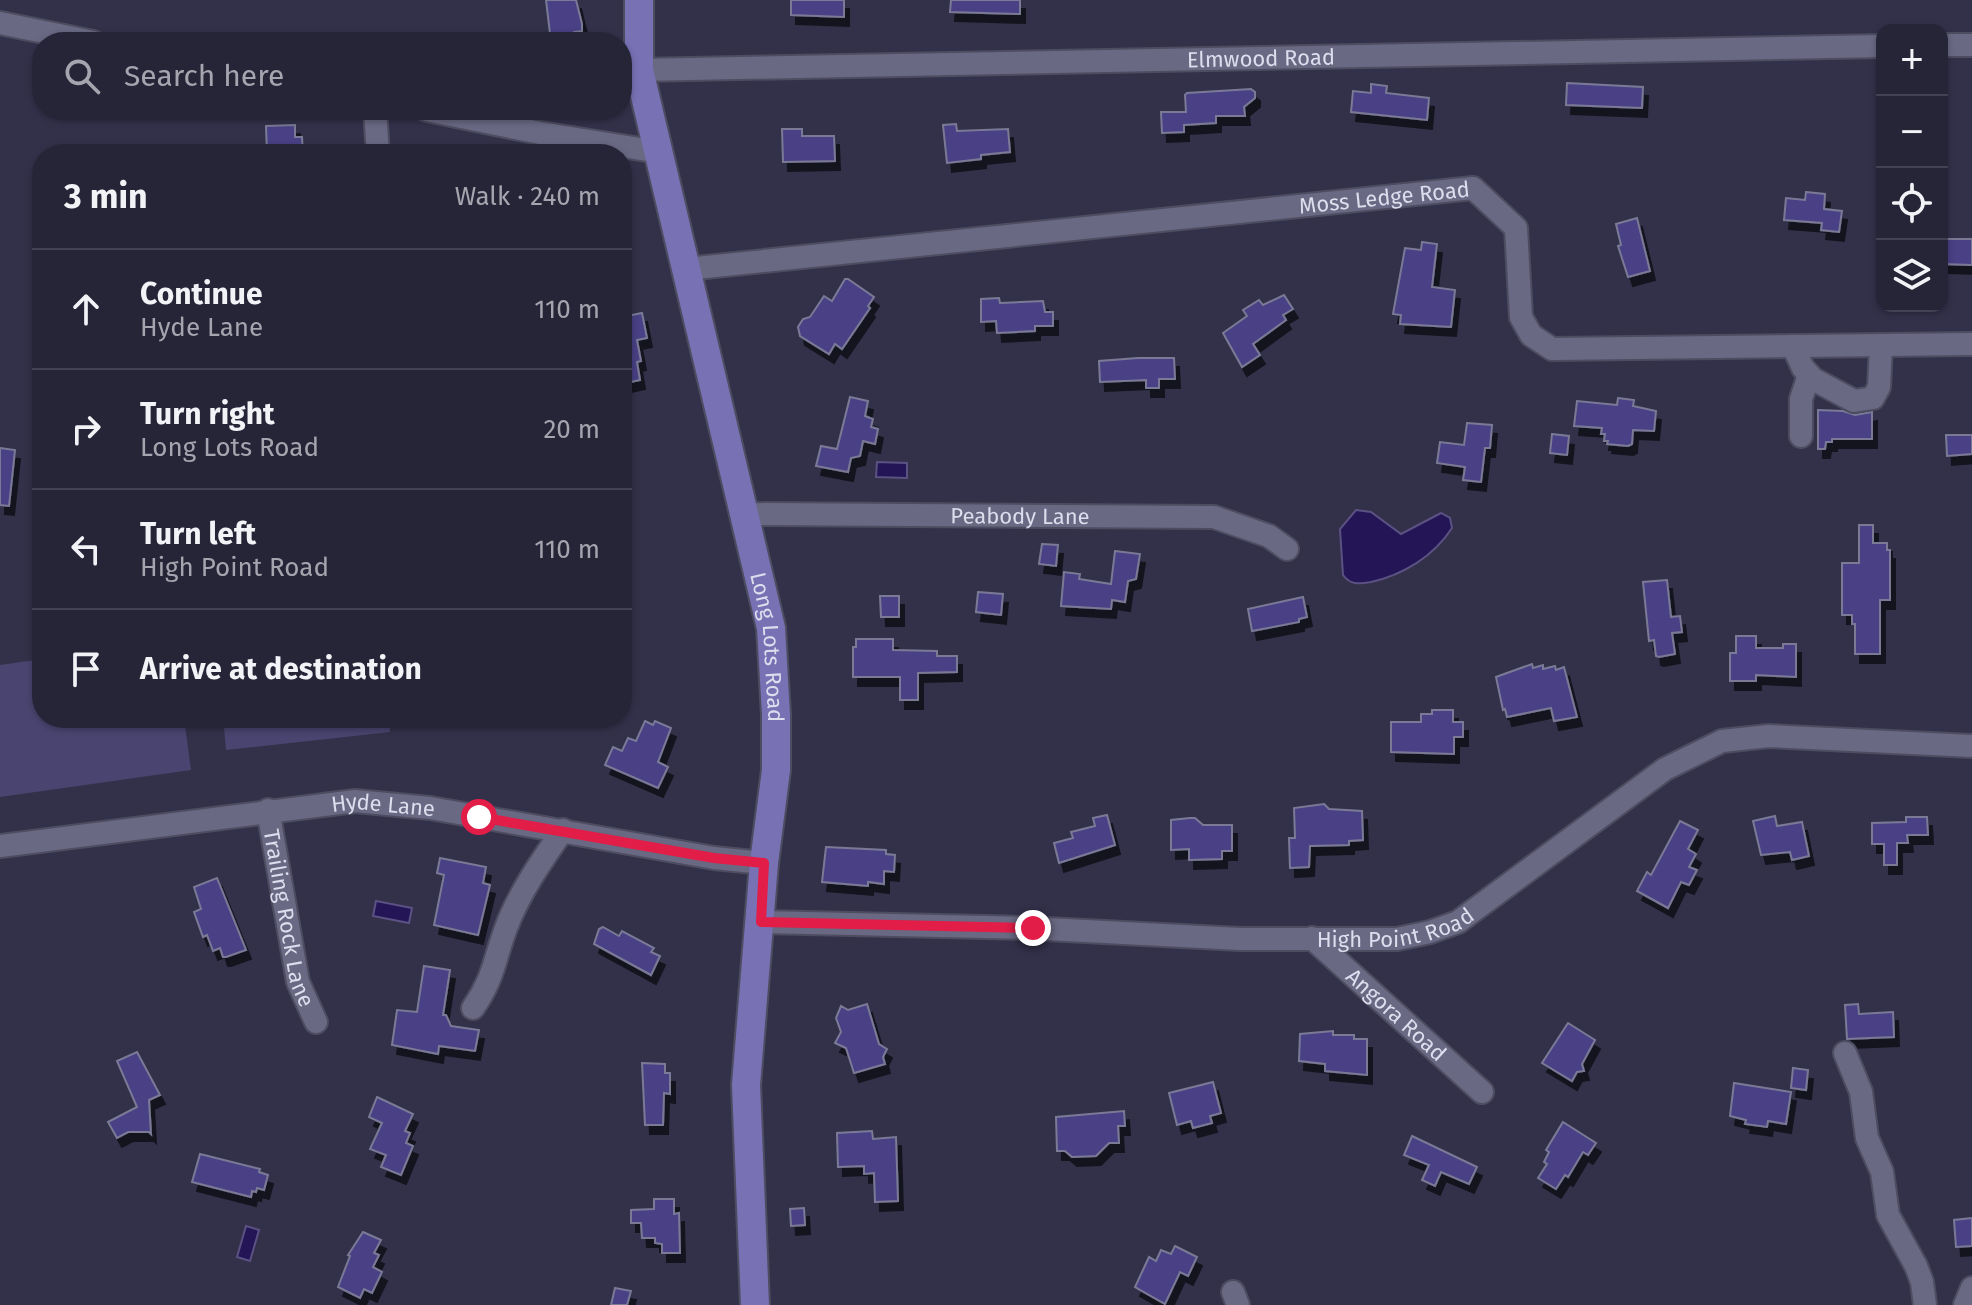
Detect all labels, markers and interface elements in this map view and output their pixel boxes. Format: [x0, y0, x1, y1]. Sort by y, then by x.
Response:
map controls [1876, 24, 1948, 312]
button: + [1876, 24, 1948, 96]
search box [32, 32, 632, 120]
street label: Elmwood Road [1187, 43, 1335, 73]
icon: search [60, 54, 104, 98]
text: Search here [124, 58, 284, 94]
button: − [1876, 96, 1948, 168]
button: locate [1876, 168, 1948, 240]
street label: Moss Ledge Road [1298, 175, 1471, 219]
text: 3 min [64, 176, 148, 217]
text: Walk · 240 m [455, 181, 600, 212]
button: layers [1876, 240, 1948, 312]
text: Continue [140, 276, 263, 312]
icon: ahead [64, 287, 108, 331]
text: 110 m [534, 294, 600, 325]
text: Hyde Lane [140, 312, 263, 343]
text: Turn right [140, 396, 275, 432]
icon: right [64, 407, 108, 451]
text: 20 m [543, 414, 600, 445]
text: Long Lots Road [140, 432, 319, 463]
street label: Peabody Lane [950, 502, 1090, 530]
text: Turn left [140, 516, 256, 552]
icon: left [64, 527, 108, 571]
text: 110 m [534, 534, 600, 565]
text: High Point Road [140, 552, 329, 583]
street label: Long Lots Road [745, 569, 790, 722]
icon: arrive [64, 647, 108, 691]
text: Arrive at destination [140, 651, 422, 687]
street label: Hyde Lane [329, 787, 436, 822]
route start [461, 799, 497, 835]
street label: Trailing Rock Lane [258, 827, 321, 1011]
street label: High Point Road [1317, 902, 1479, 953]
route end [1015, 910, 1051, 946]
street label: Angora Road [1341, 962, 1452, 1067]

